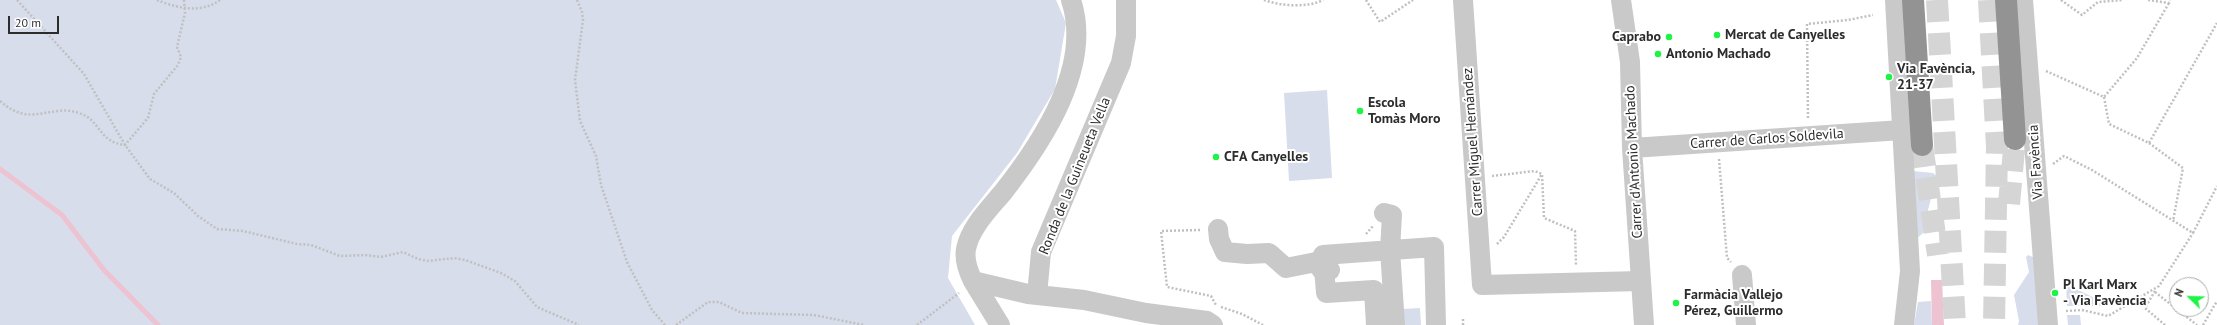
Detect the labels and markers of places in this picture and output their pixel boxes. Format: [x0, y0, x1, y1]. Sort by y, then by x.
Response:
place label: Mercat de Canyelles [1725, 27, 1845, 43]
place label: Caprabo [1612, 29, 1661, 45]
marker: Mercat de Canyelles [1712, 30, 1722, 40]
marker: Caprabo [1664, 32, 1674, 42]
place label: Antonio Machado [1666, 46, 1771, 62]
marker: Antonio Machado [1653, 49, 1663, 59]
place label: Via Favència, 21-37 [1897, 61, 1975, 94]
marker: Via Favència, 21-37 [1884, 72, 1894, 82]
place label: Escola Tomàs Moro [1368, 95, 1440, 128]
marker: Escola Tomàs Moro [1355, 106, 1365, 116]
place label: CFA Canyelles [1224, 149, 1308, 165]
marker: CFA Canyelles [1211, 152, 1221, 162]
place label: Pl Karl Marx - Via Favència [2063, 277, 2146, 310]
place label: Farmàcia Vallejo Pérez, Guillermo [1684, 287, 1783, 320]
marker: Pl Karl Marx - Via Favència [2050, 288, 2060, 298]
marker: Farmàcia Vallejo Pérez, Guillermo [1671, 298, 1681, 308]

